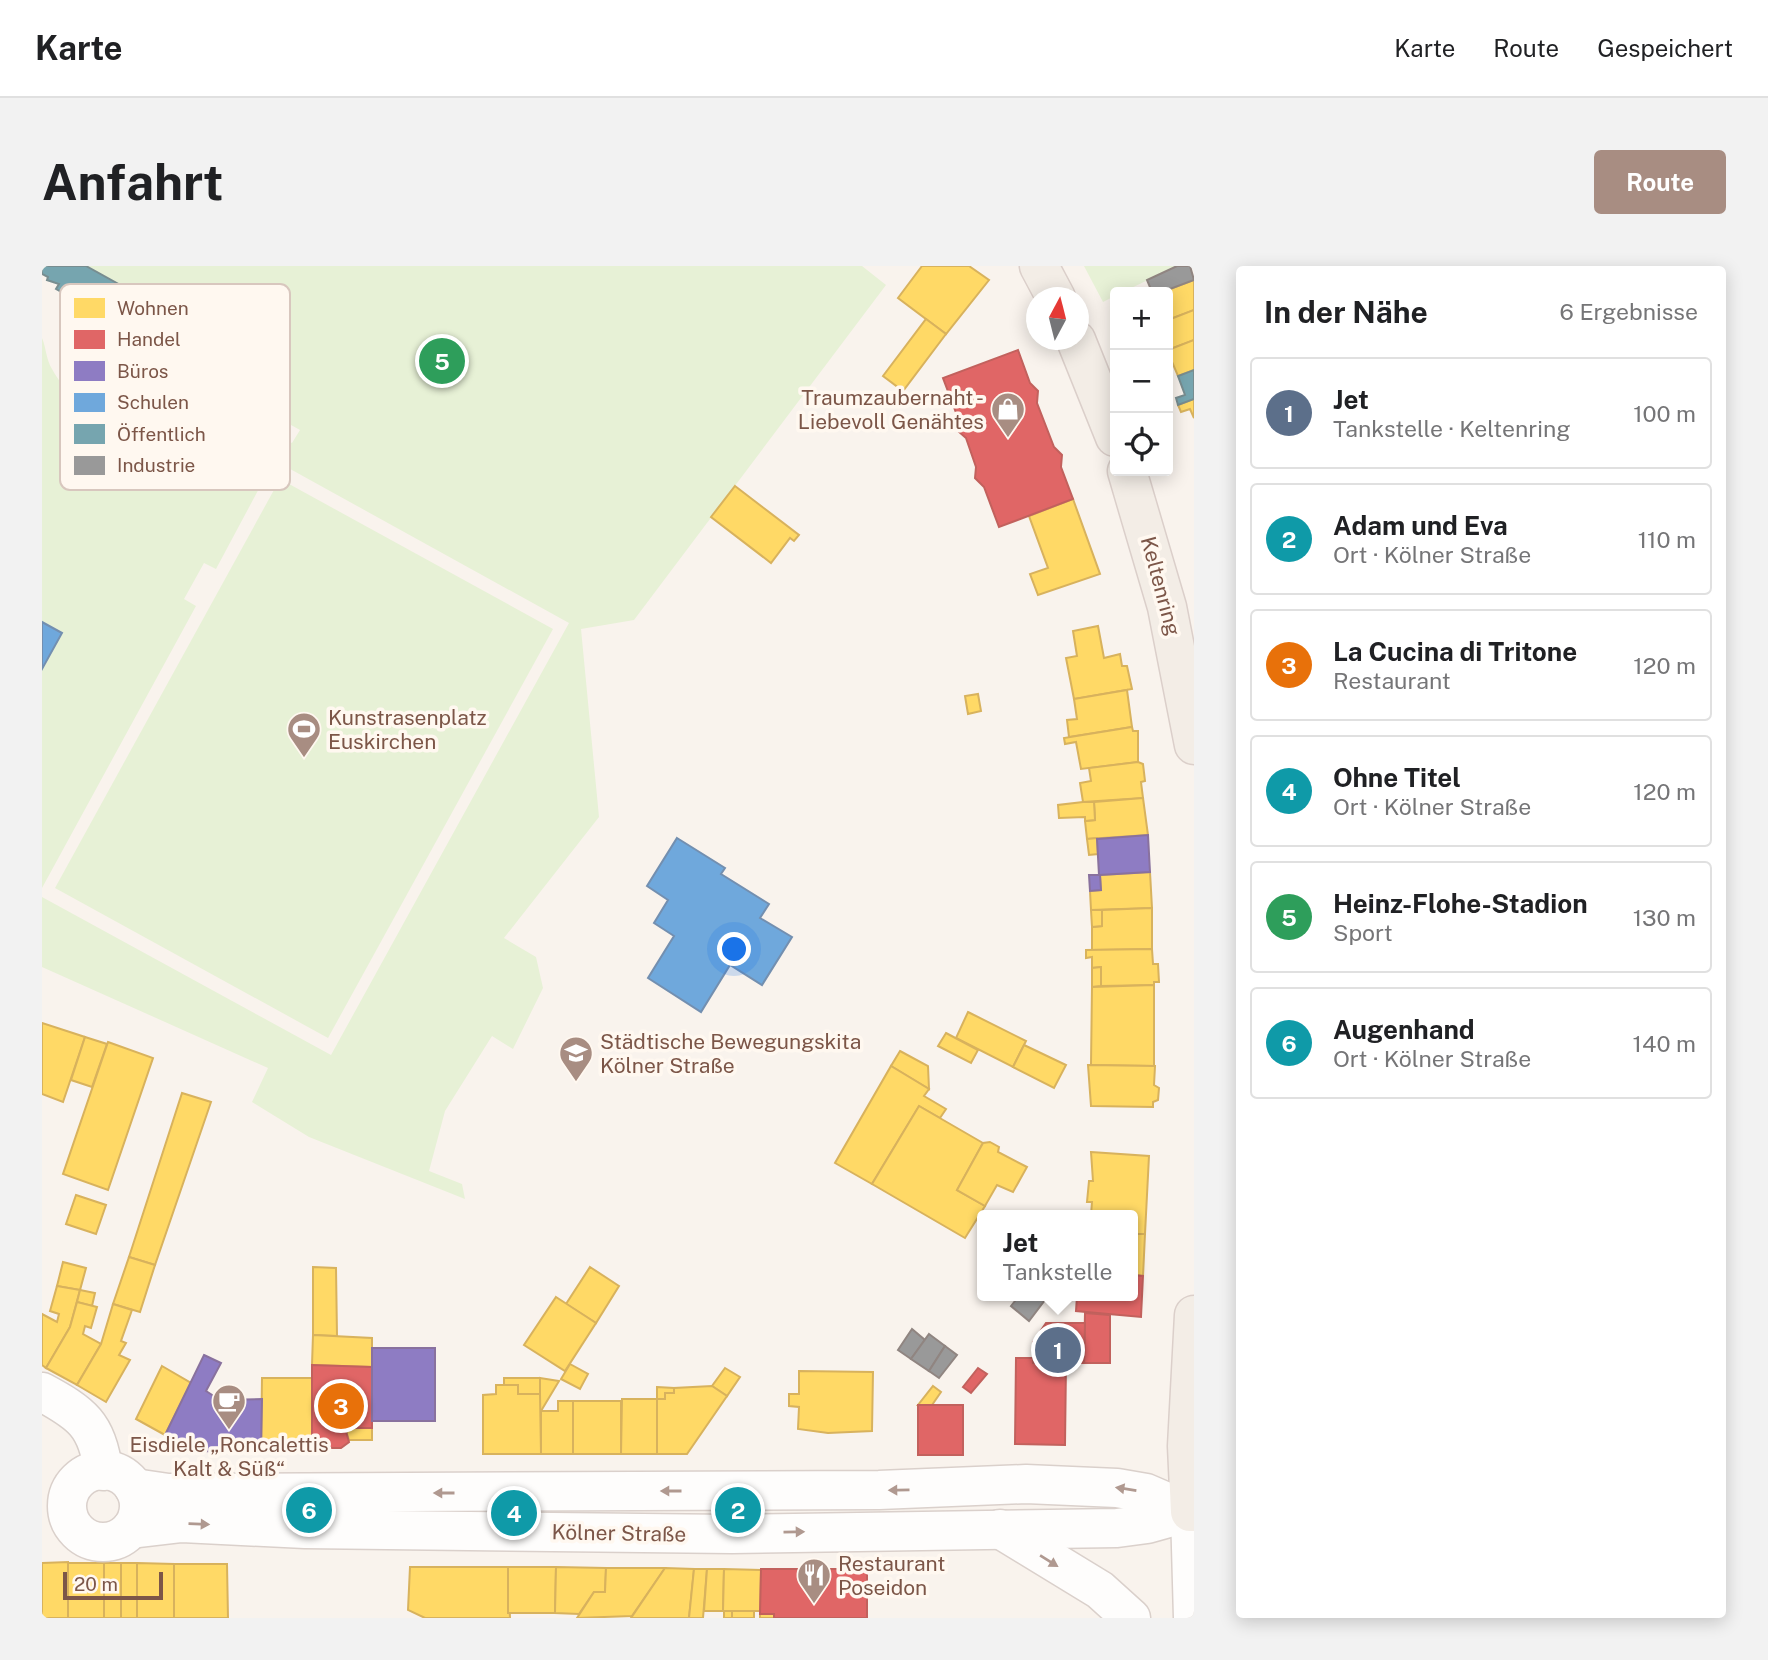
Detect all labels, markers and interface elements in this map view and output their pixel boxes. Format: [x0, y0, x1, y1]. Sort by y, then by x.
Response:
text: Karte [35, 29, 123, 67]
text: Karte [1394, 34, 1455, 62]
text: Route [1493, 34, 1559, 62]
text: Gespeichert [1597, 34, 1733, 62]
button: Route [1594, 150, 1726, 214]
text: Anfahrt [42, 153, 223, 211]
legend [60, 284, 290, 490]
north arrow [1026, 287, 1089, 350]
map controls [1110, 287, 1173, 476]
button: + [1110, 287, 1173, 350]
text: In der Nähe [1264, 294, 1428, 330]
text: Wohnen [117, 297, 189, 319]
text: 6 Ergebnisse [1560, 298, 1698, 325]
text: Handel [117, 328, 181, 350]
pin: 5 [419, 335, 465, 387]
button: − [1110, 350, 1173, 413]
text: Büros [117, 360, 168, 382]
text: Jet [1333, 384, 1369, 415]
place label: Traumzaubernaht - Liebevoll Genähtes [798, 385, 984, 434]
shop icon: Traumzaubernaht - Liebevoll Genähtes [989, 390, 1027, 439]
text: Schulen [117, 391, 189, 413]
text: 1 [1284, 400, 1294, 427]
text: 100 m [1633, 400, 1696, 427]
button: locate [1110, 413, 1173, 476]
text: Tankstelle · Keltenring [1333, 415, 1571, 442]
text: Öffentlich [117, 423, 206, 445]
text: Industrie [117, 454, 195, 476]
text: Adam und Eva [1333, 510, 1508, 541]
text: 2 [1282, 526, 1296, 553]
text: 110 m [1638, 526, 1696, 553]
street label: Keltenring [1136, 534, 1186, 638]
text: Ort · Kölner Straße [1333, 541, 1531, 568]
text: La Cucina di Tritone [1333, 636, 1577, 667]
text: 3 [1281, 652, 1297, 679]
text: 120 m [1633, 652, 1696, 679]
text: Restaurant [1333, 667, 1451, 694]
place label: Kunstrasenplatz Euskirchen [328, 705, 487, 754]
sports icon: Kunstrasenplatz Euskirchen [285, 710, 323, 759]
text: Ohne Titel [1333, 762, 1461, 793]
text: 4 [1281, 778, 1297, 805]
text: 120 m [1633, 778, 1696, 805]
text: Ort · Kölner Straße [1333, 793, 1531, 820]
text: Heinz-Flohe-Stadion [1333, 888, 1588, 919]
text: 5 [1281, 904, 1297, 931]
text: 130 m [1633, 904, 1696, 931]
text: Sport [1333, 919, 1393, 946]
your location [717, 932, 751, 966]
text: Augenhand [1333, 1014, 1475, 1045]
place label: Städtische Bewegungskita Kölner Straße [600, 1029, 861, 1078]
text: 6 [1281, 1030, 1297, 1057]
text: 140 m [1633, 1030, 1696, 1057]
school or university icon: Städtische Bewegungskita Kölner Straße [557, 1034, 595, 1083]
text: Ort · Kölner Straße [1333, 1045, 1531, 1072]
popup [977, 1210, 1138, 1301]
text: Jet [1002, 1227, 1038, 1258]
text: Tankstelle [1002, 1258, 1113, 1285]
pin: 1 [1035, 1324, 1081, 1376]
pin: 3 [318, 1380, 364, 1432]
cafe icon: Eisdiele „Roncalettis Kalt & Süß“ [210, 1382, 248, 1431]
place label: Eisdiele „Roncalettis Kalt & Süß“ [129, 1432, 329, 1481]
one-way arrow [1115, 1483, 1137, 1494]
pin: 6 [286, 1484, 332, 1536]
pin: 2 [715, 1484, 761, 1536]
one-way arrow [888, 1484, 910, 1496]
one-way arrow [660, 1485, 682, 1497]
one-way arrow [433, 1487, 455, 1498]
pin: 4 [491, 1487, 537, 1539]
one-way arrow [188, 1518, 210, 1529]
street label: Kölner Straße [551, 1519, 687, 1547]
one-way arrow [783, 1527, 805, 1538]
place label: Restaurant Poseidon [838, 1551, 945, 1600]
one-way arrow [1039, 1554, 1059, 1567]
restaurant icon: Restaurant Poseidon [795, 1556, 833, 1605]
scale bar [63, 1569, 163, 1601]
text: 20 m [74, 1573, 118, 1595]

